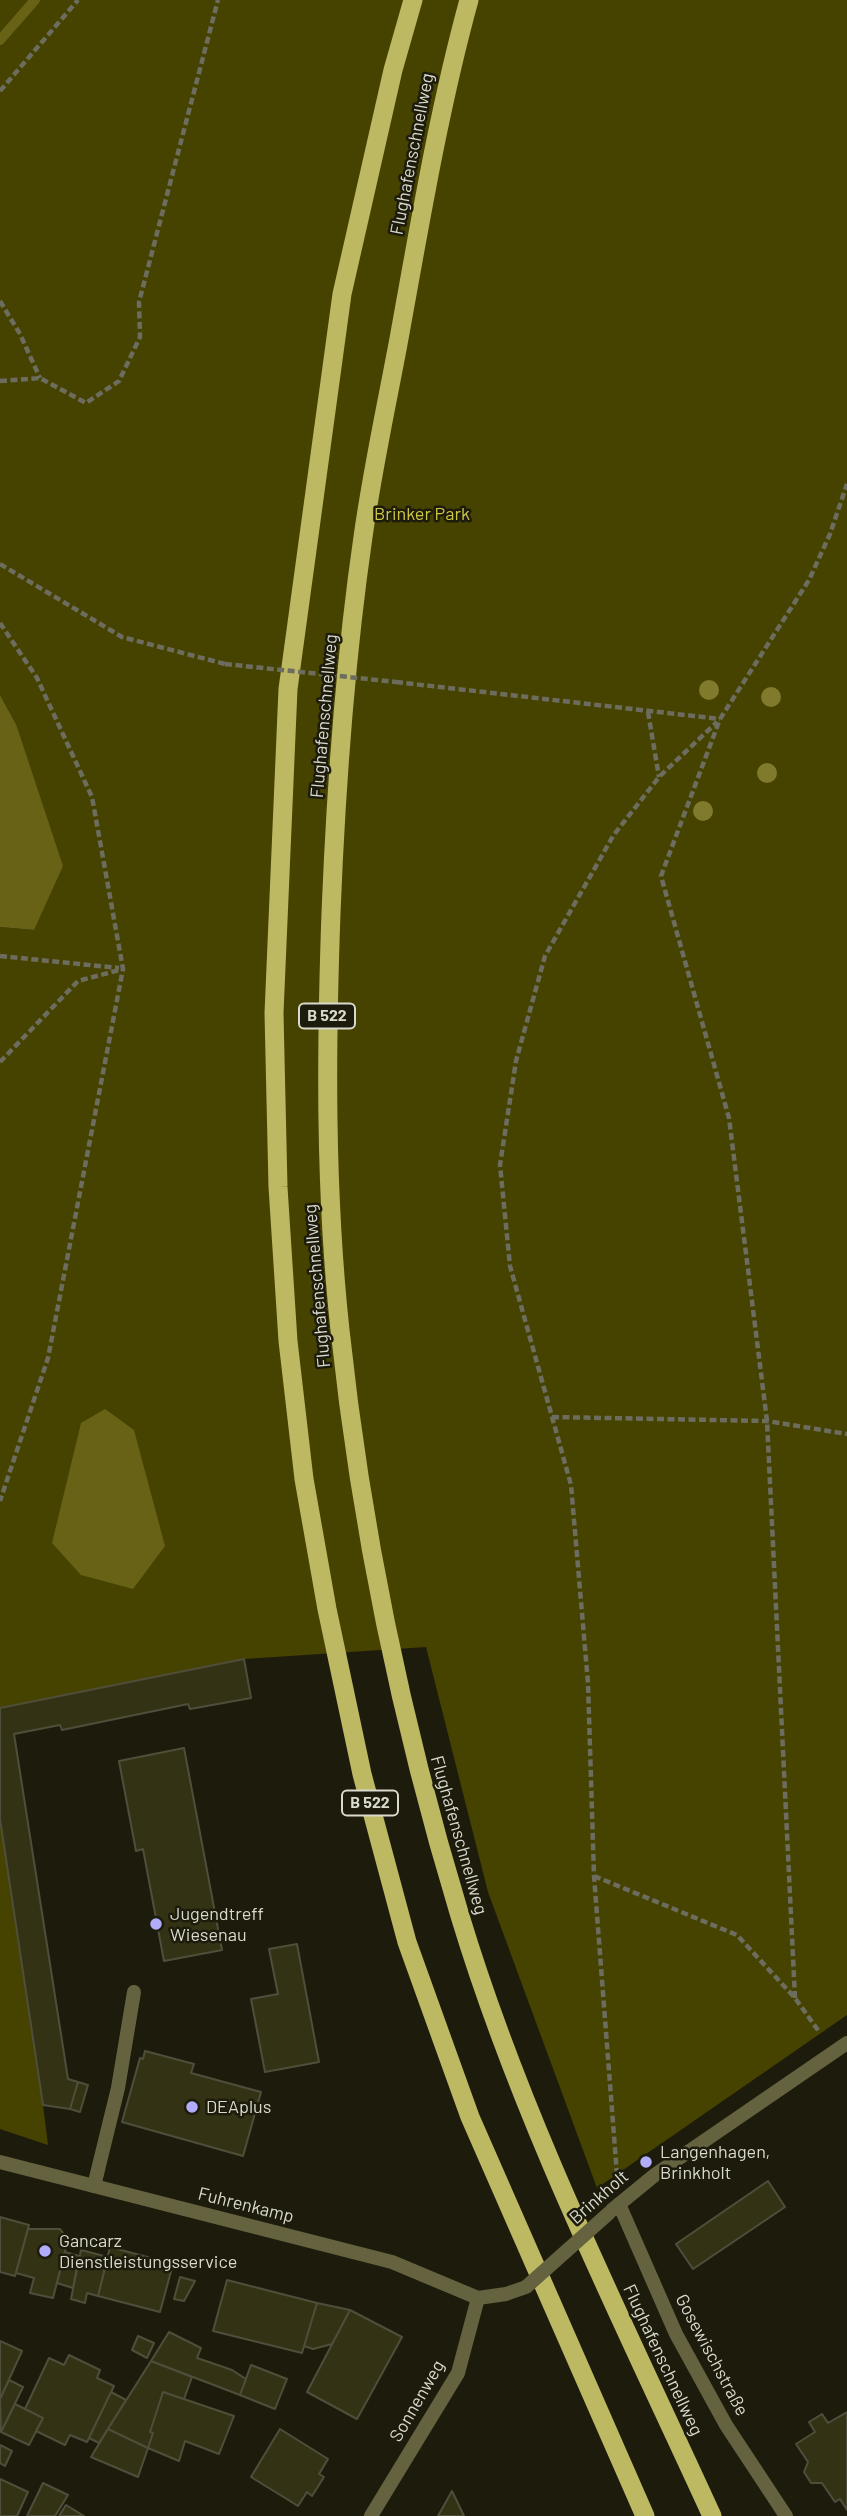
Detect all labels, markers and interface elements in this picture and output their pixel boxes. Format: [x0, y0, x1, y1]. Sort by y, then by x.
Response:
street label: Flughafenschnellweg [386, 71, 438, 237]
park label: Brinker Park [374, 503, 470, 525]
street label: Flughafenschnellweg [306, 633, 342, 799]
road number: B 522 [299, 1004, 355, 1028]
street label: Flughafenschnellweg [299, 1203, 335, 1369]
street label: Flughafenschnellweg [426, 1753, 492, 1917]
road number: B 522 [342, 1790, 398, 1815]
place label: Jugendtreff Wiesenau [170, 1903, 264, 1946]
marker: Jugendtreff Wiesenau [148, 1916, 164, 1932]
place label: DEAplus [206, 2096, 271, 2118]
marker: DEAplus [184, 2099, 200, 2115]
place label: Langenhagen, Brinkholt [660, 2141, 770, 2184]
marker: Langenhagen, Brinkholt [638, 2154, 654, 2170]
street label: Brinkholt [565, 2165, 633, 2229]
street label: Fuhrenkamp [196, 2183, 296, 2227]
place label: Gancarz Dienstleistungsservice [59, 2230, 237, 2272]
marker: Gancarz Dienstleistungsservice [37, 2243, 53, 2259]
street label: Flughafenschnellweg [618, 2281, 708, 2439]
street label: Gosewischstraße [671, 2290, 753, 2420]
street label: Sonnenweg [385, 2356, 449, 2446]

